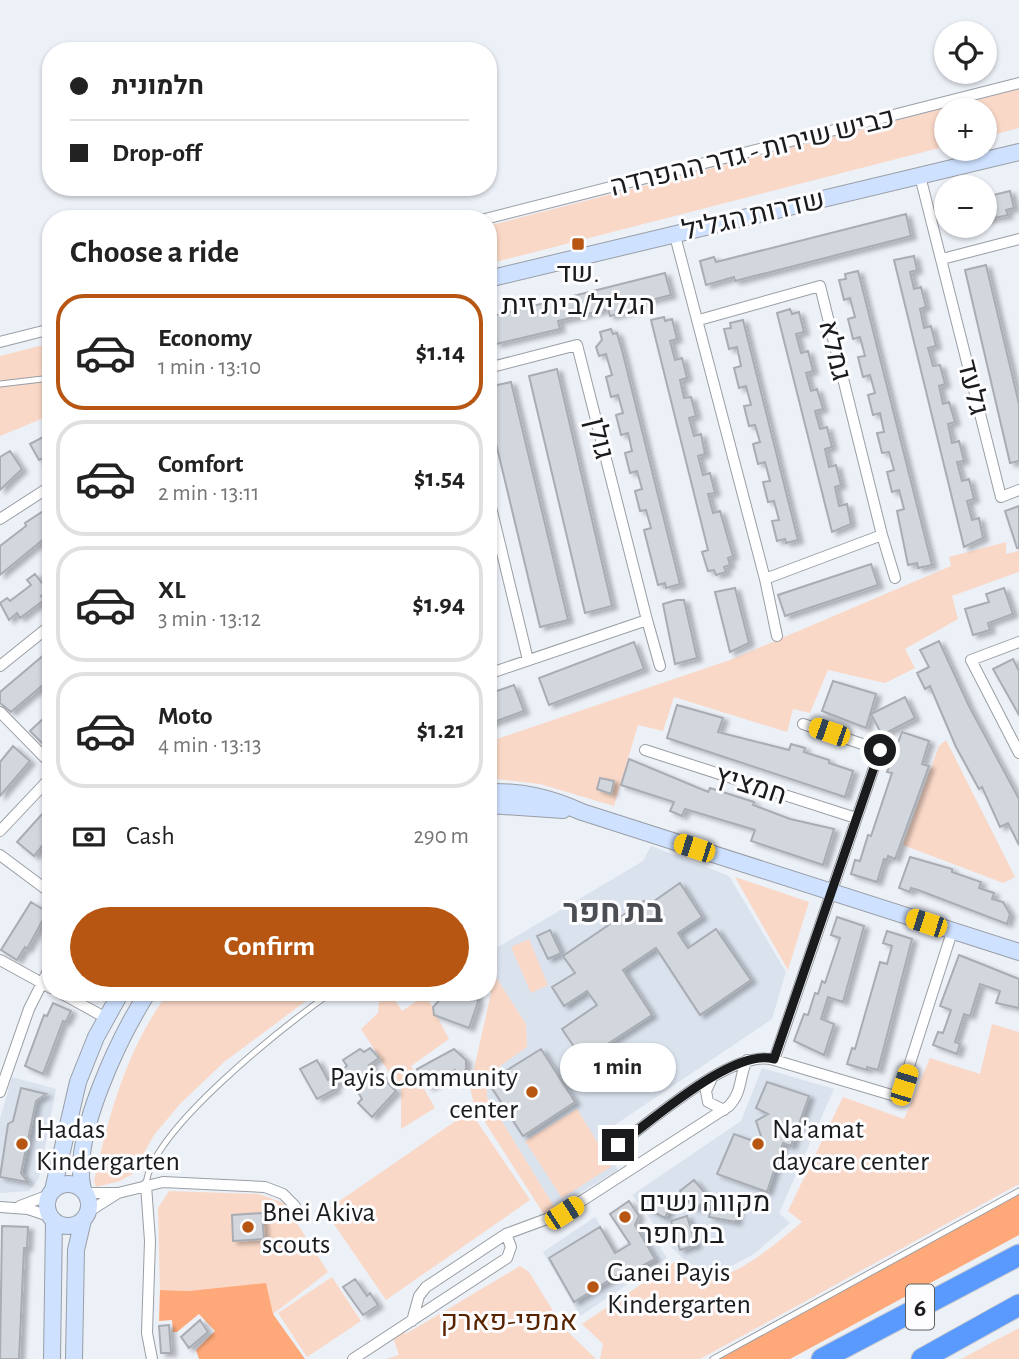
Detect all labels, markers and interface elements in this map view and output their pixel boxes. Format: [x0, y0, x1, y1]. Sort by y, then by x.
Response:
map controls [934, 21, 997, 238]
button: locate [934, 21, 997, 84]
text: חלמונית [112, 73, 204, 99]
button: + [934, 98, 997, 161]
street label: כביש שירות - גדר ההפרדה [607, 104, 898, 202]
text: Drop-off [112, 140, 201, 166]
button: − [934, 175, 997, 238]
street label: שדרות הגליל [679, 186, 827, 246]
text: Choose a ride [70, 236, 239, 268]
marker: שד. הגליל/בית זית [570, 236, 586, 252]
place label: שד. הגליל/בית זית [501, 260, 655, 320]
street label: גמלא [813, 318, 855, 383]
icon: car [74, 321, 137, 384]
text: Economy [158, 325, 252, 351]
text: $1.14 [416, 339, 465, 365]
text: 1 min · 13:10 [158, 356, 261, 379]
street label: גלעד [952, 357, 992, 418]
street label: גולן [580, 415, 618, 462]
icon: car [74, 447, 137, 510]
text: Comfort [158, 451, 243, 477]
text: $1.54 [414, 465, 465, 491]
text: 2 min · 13:11 [158, 482, 259, 505]
icon: car [74, 573, 137, 636]
text: XL [158, 577, 185, 603]
text: $1.94 [412, 591, 465, 617]
text: 3 min · 13:12 [158, 608, 261, 631]
icon: car [74, 699, 137, 762]
text: Moto [158, 703, 213, 729]
car [806, 715, 853, 749]
text: $1.21 [416, 717, 465, 743]
text: 4 min · 13:13 [158, 734, 262, 757]
route start [864, 734, 896, 766]
street label: חמציץ [711, 761, 790, 811]
icon: cash [70, 818, 108, 856]
text: Cash [126, 823, 175, 849]
text: 290 m [413, 825, 469, 848]
car [671, 832, 718, 864]
district label: בת חפר [563, 896, 663, 928]
button: Confirm [70, 907, 469, 987]
car [903, 907, 950, 939]
callout: 1 min [560, 1044, 676, 1092]
text: 1 min [594, 1056, 642, 1079]
car [888, 1062, 921, 1108]
place label: Payis Community center [330, 1064, 518, 1124]
marker: Payis Community center [524, 1084, 540, 1100]
place label: Hadas Kindergarten [36, 1116, 180, 1176]
place label: Na'amat daycare center [772, 1116, 929, 1176]
route end [602, 1129, 634, 1161]
marker: Hadas Kindergarten [14, 1136, 30, 1152]
marker: Na'amat daycare center [750, 1136, 766, 1152]
place label: מקווה נשים בת חפר [639, 1189, 770, 1249]
car [541, 1193, 588, 1233]
place label: Bnei Akiva scouts [262, 1199, 376, 1259]
marker: מקווה נשים בת חפר [617, 1209, 633, 1225]
marker: Bnei Akiva scouts [240, 1219, 256, 1235]
place label: Ganei Payis Kindergarten [607, 1259, 751, 1319]
marker: Ganei Payis Kindergarten [585, 1279, 601, 1295]
road number: 6 [906, 1284, 934, 1330]
park label: אמפי-פארק [441, 1308, 578, 1336]

